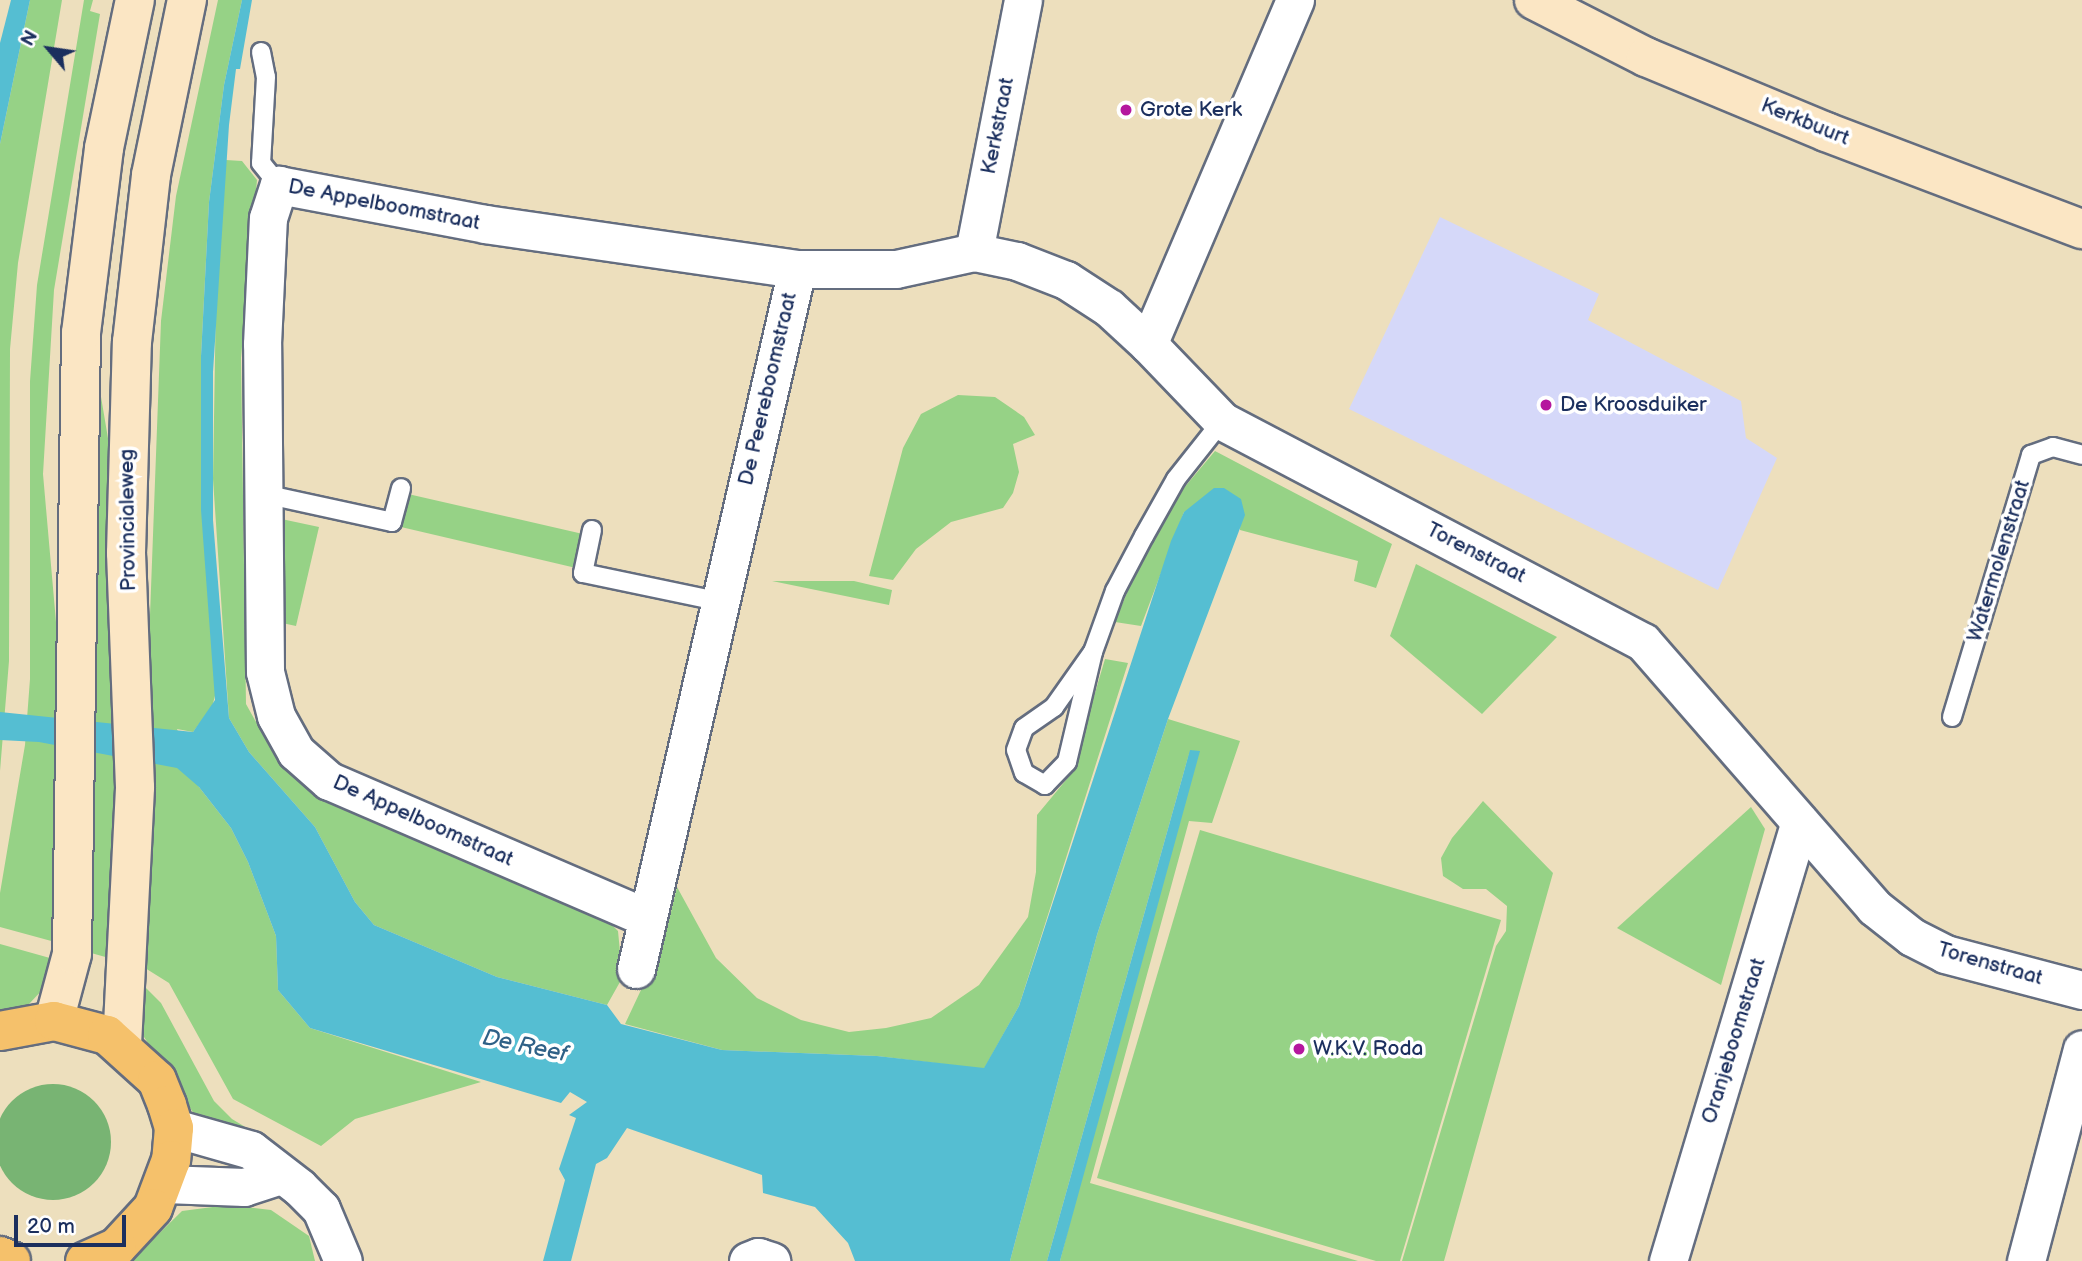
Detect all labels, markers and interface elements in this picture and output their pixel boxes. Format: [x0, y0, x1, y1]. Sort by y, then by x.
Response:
north arrow [14, 14, 84, 84]
text: N [17, 27, 44, 50]
street label: Kerkstraat [976, 76, 1020, 176]
street label: Kerkbuurt [1757, 93, 1853, 151]
place label: Grote Kerk [1140, 97, 1242, 123]
marker: Grote Kerk [1118, 102, 1134, 118]
street label: De Appelboomstraat [286, 174, 482, 236]
street label: De Peereboomstraat [734, 290, 802, 488]
place label: De Kroosduiker [1560, 392, 1707, 418]
marker: De Kroosduiker [1538, 397, 1554, 413]
street label: Provincialeweg [114, 449, 142, 591]
street label: Watermolenstraat [1962, 477, 2036, 645]
street label: Torenstraat [1422, 517, 1530, 589]
street label: De Appelboomstraat [329, 770, 517, 872]
street label: Torenstraat [1935, 937, 2045, 991]
street label: Oranjeboomstraat [1697, 955, 1771, 1127]
water label: De Reef [480, 1024, 570, 1068]
place label: W.K.V. Roda [1313, 1036, 1423, 1062]
marker: W.K.V. Roda [1291, 1041, 1307, 1057]
scale bar [18, 1202, 130, 1246]
text: 20 m [27, 1214, 75, 1239]

